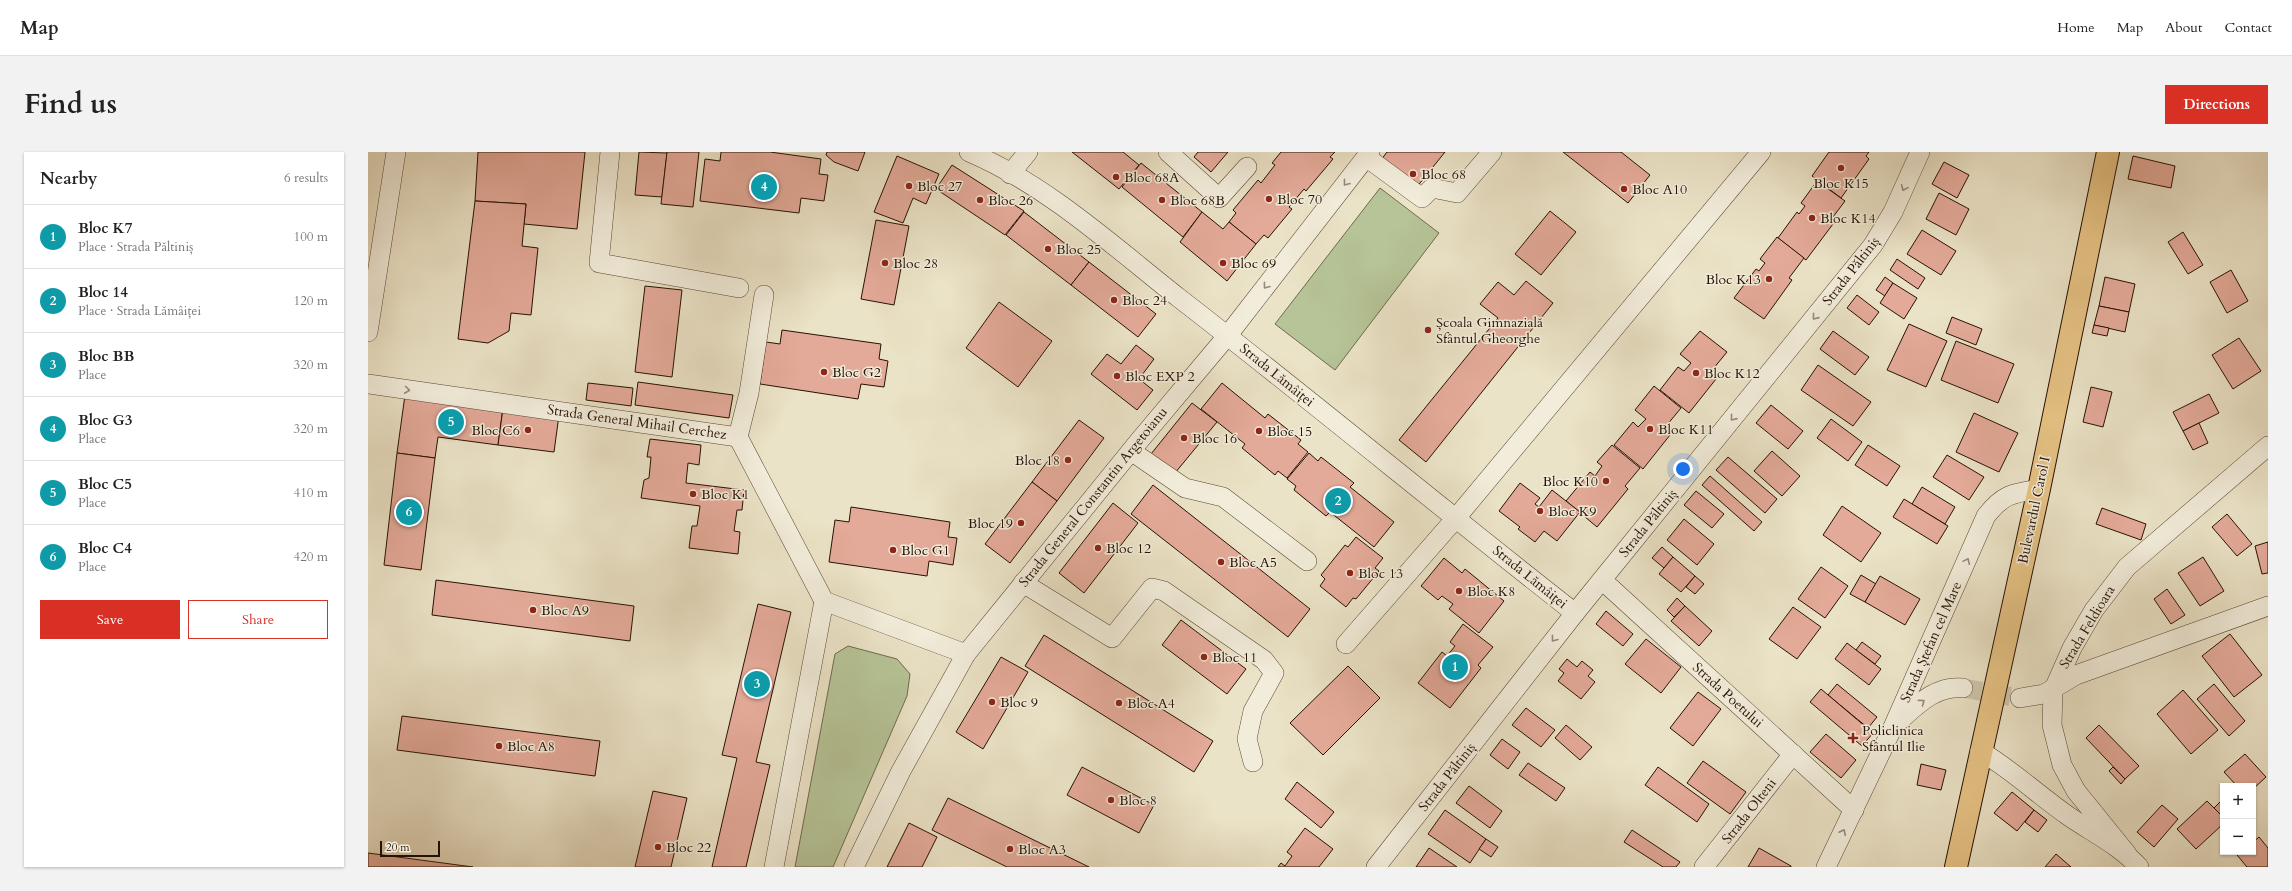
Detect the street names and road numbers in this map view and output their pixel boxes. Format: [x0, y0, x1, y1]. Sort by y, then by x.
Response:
street label: Strada Păltiniș [1818, 232, 1884, 309]
street label: Strada Lămâiței [1236, 339, 1318, 411]
street label: Strada General Mihail Cerchez [546, 400, 729, 444]
street label: Strada General Constantin Argetoianu [1014, 403, 1172, 591]
street label: Bulevardul Carol I [2013, 454, 2055, 565]
street label: Strada Păltiniș [1615, 485, 1682, 561]
street label: Strada Lămâiței [1489, 541, 1571, 613]
street label: Strada Ștefan cel Mare [1896, 579, 1966, 705]
street label: Strada Feldioara [2055, 582, 2119, 672]
street label: Strada Poetului [1688, 658, 1768, 732]
street label: Strada Păltiniș [1414, 738, 1480, 815]
street label: Strada Olteni [1717, 774, 1781, 848]

